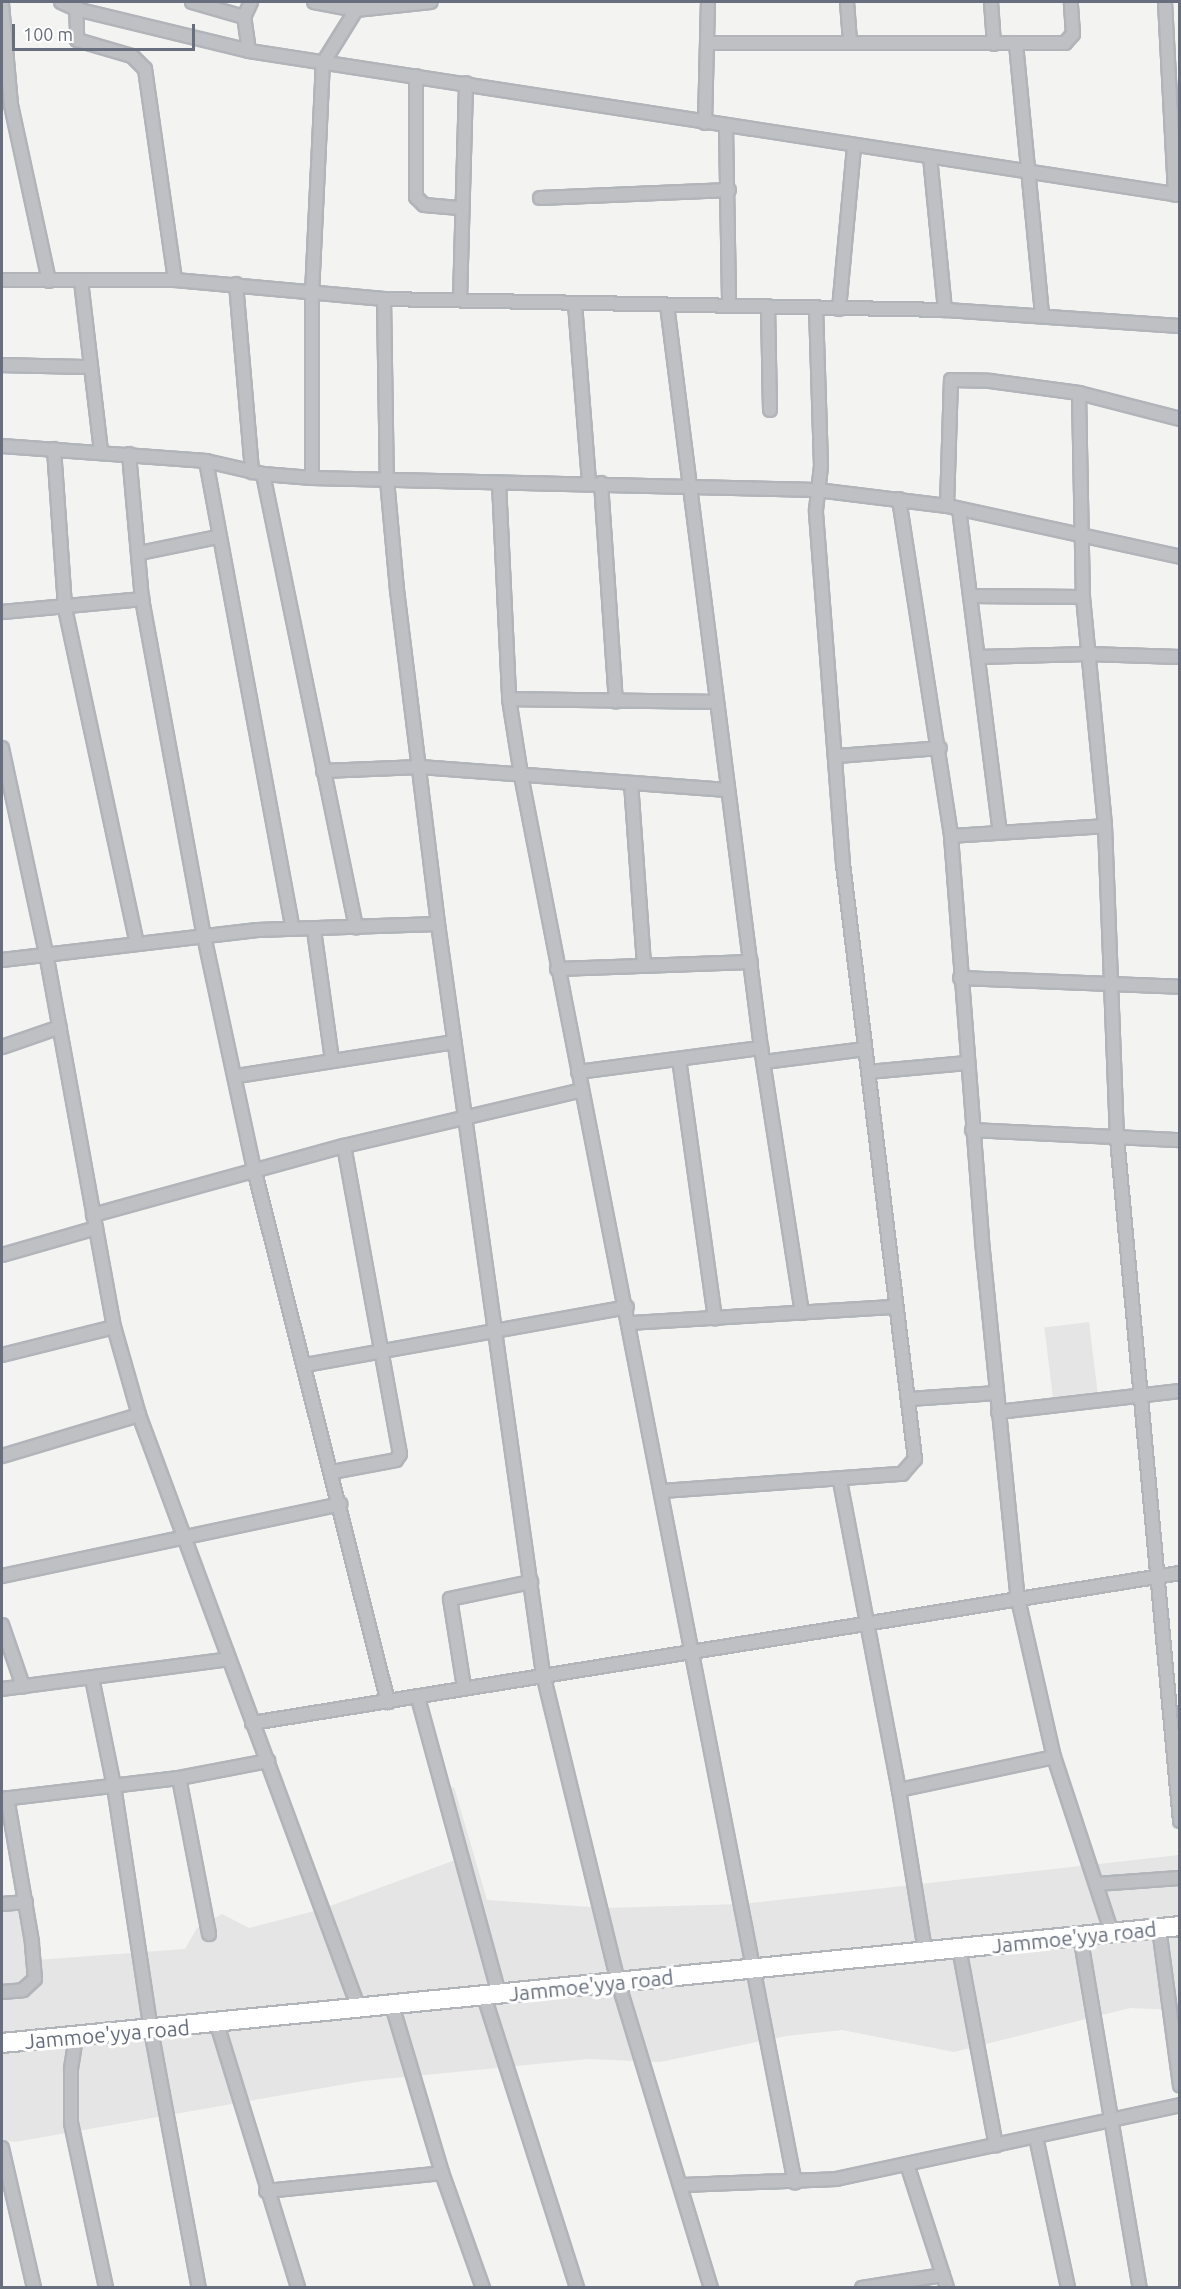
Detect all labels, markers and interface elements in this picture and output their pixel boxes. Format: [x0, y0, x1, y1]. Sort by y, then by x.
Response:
scale bar [15, 12, 198, 50]
text: 100 m [23, 24, 73, 44]
street label: Jammoe'yya road [990, 1916, 1158, 1958]
street label: Jammoe'yya road [507, 1964, 675, 2006]
street label: Jammoe'yya road [23, 2014, 191, 2054]

